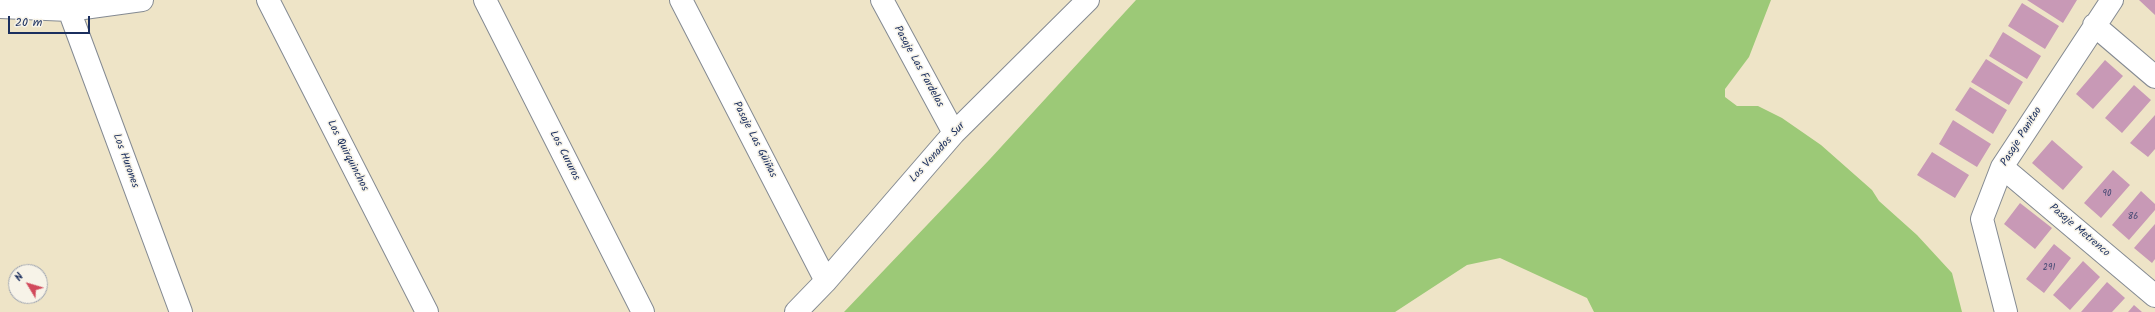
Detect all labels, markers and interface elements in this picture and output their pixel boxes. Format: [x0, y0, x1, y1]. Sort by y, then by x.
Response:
scale bar [10, 8, 92, 34]
text: 20 m [15, 13, 42, 32]
street label: Pasaje Las Fardelas [890, 24, 946, 110]
street label: Pasaje Las Güiñas [729, 100, 779, 180]
street label: Pasaje Panitao [1999, 105, 2045, 169]
street label: Los Quirquinchos [323, 118, 371, 194]
street label: Los Venados Sur [908, 120, 968, 186]
street label: Los Cururos [546, 129, 582, 183]
street label: Los Hurones [109, 132, 141, 190]
house number: 90 [2103, 189, 2111, 199]
street label: Pasaje Metrenco [2046, 202, 2112, 260]
house number: 86 [2128, 212, 2138, 222]
house number: 291 [2043, 263, 2055, 273]
north arrow [8, 264, 48, 304]
text: N [10, 269, 29, 286]

